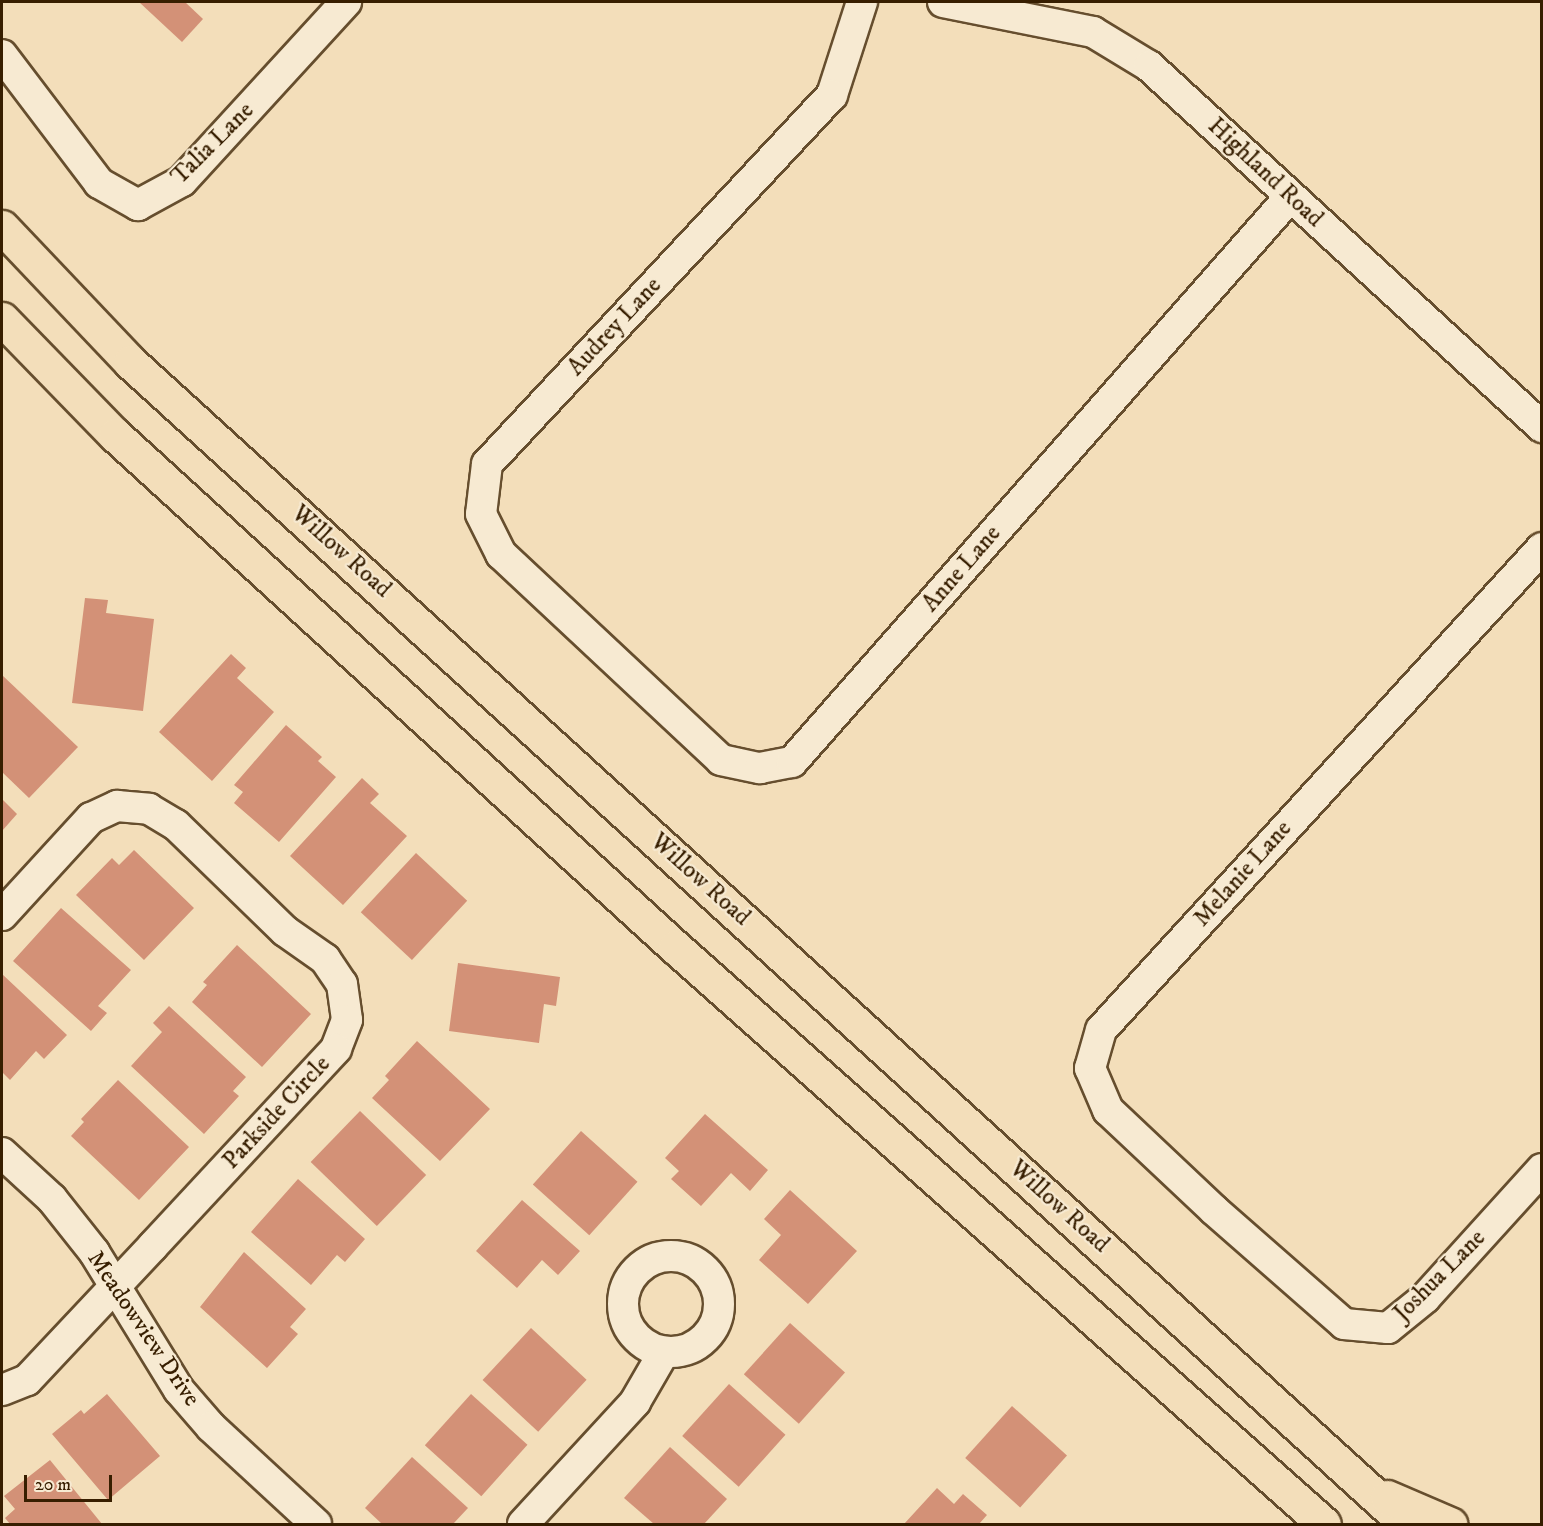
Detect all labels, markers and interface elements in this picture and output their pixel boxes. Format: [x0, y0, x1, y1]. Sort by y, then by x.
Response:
street label: Talia Lane [166, 97, 260, 191]
street label: Highland Road [1201, 112, 1329, 234]
street label: Audrey Lane [562, 272, 668, 382]
street label: Willow Road [285, 500, 397, 604]
street label: Anne Lane [917, 520, 1007, 618]
street label: Melanie Lane [1188, 815, 1298, 933]
street label: Willow Road [644, 828, 756, 932]
street label: Parkside Circle [217, 1050, 337, 1176]
street label: Willow Road [1003, 1155, 1115, 1259]
street label: Joshua Lane [1388, 1224, 1492, 1328]
street label: Meadowview Drive [80, 1246, 206, 1412]
scale bar [27, 1463, 116, 1501]
text: 20 m [35, 1474, 71, 1496]

